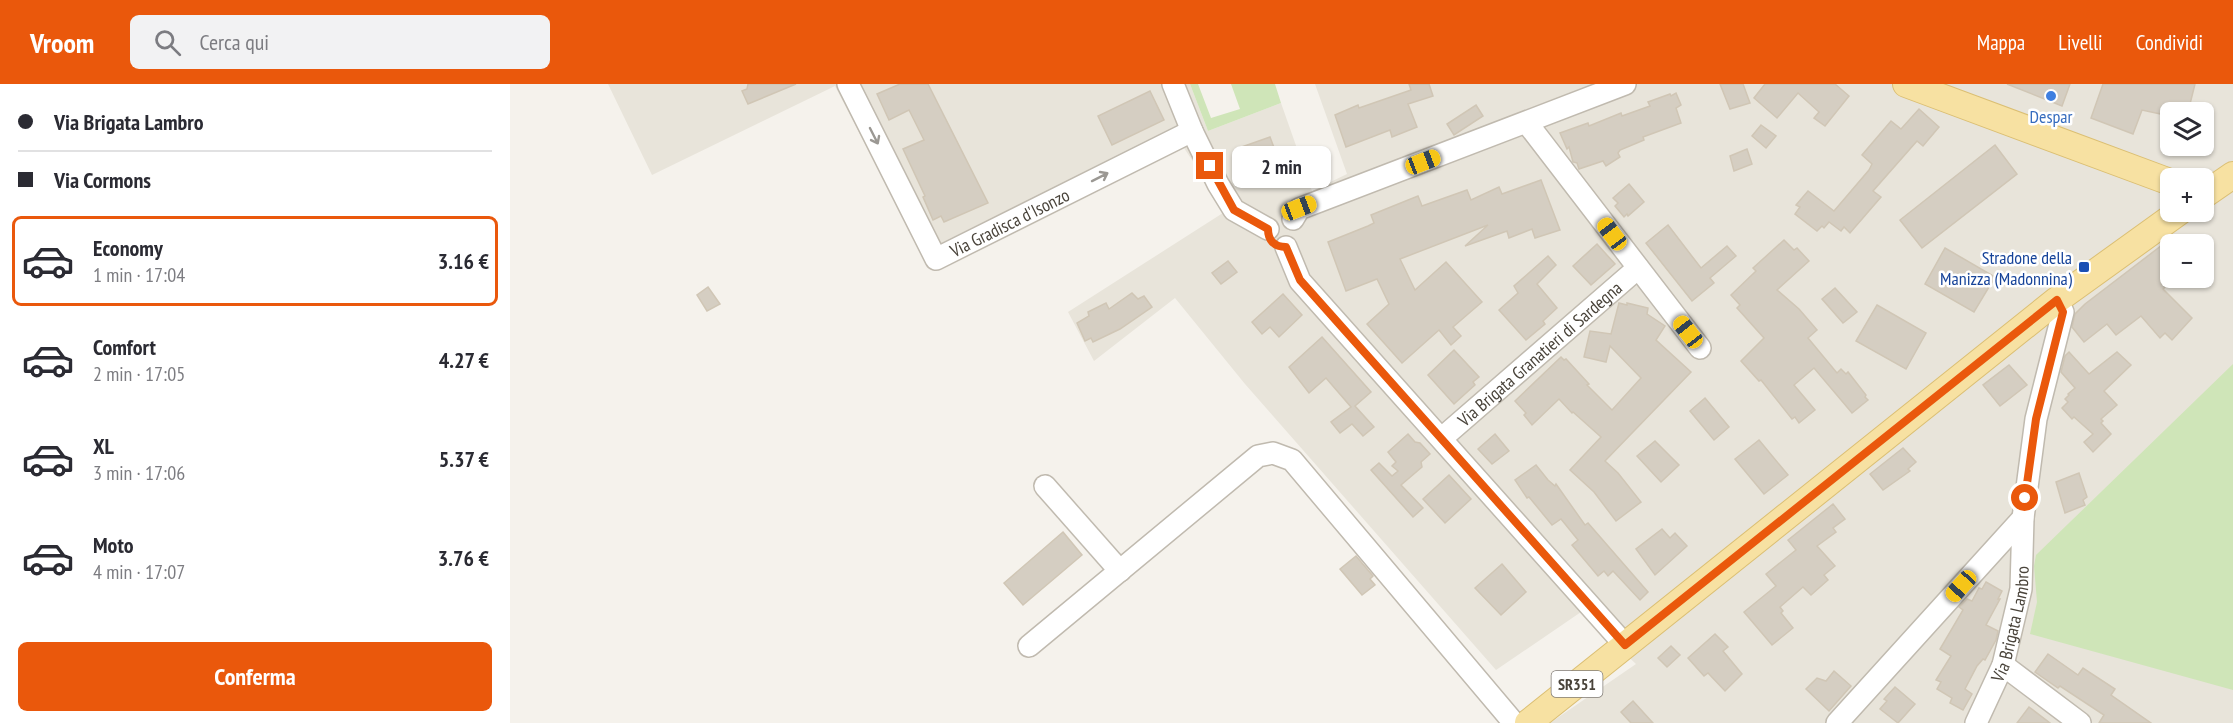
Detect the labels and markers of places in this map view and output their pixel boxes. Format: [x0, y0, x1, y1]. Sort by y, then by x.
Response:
marker: Despar [2044, 89, 2058, 103]
place label: Despar [2030, 105, 2073, 128]
place label: Stradone della Manizza (Madonnina) [1940, 246, 2073, 290]
marker: Stradone della Manizza (Madonnina) [2077, 260, 2091, 274]

